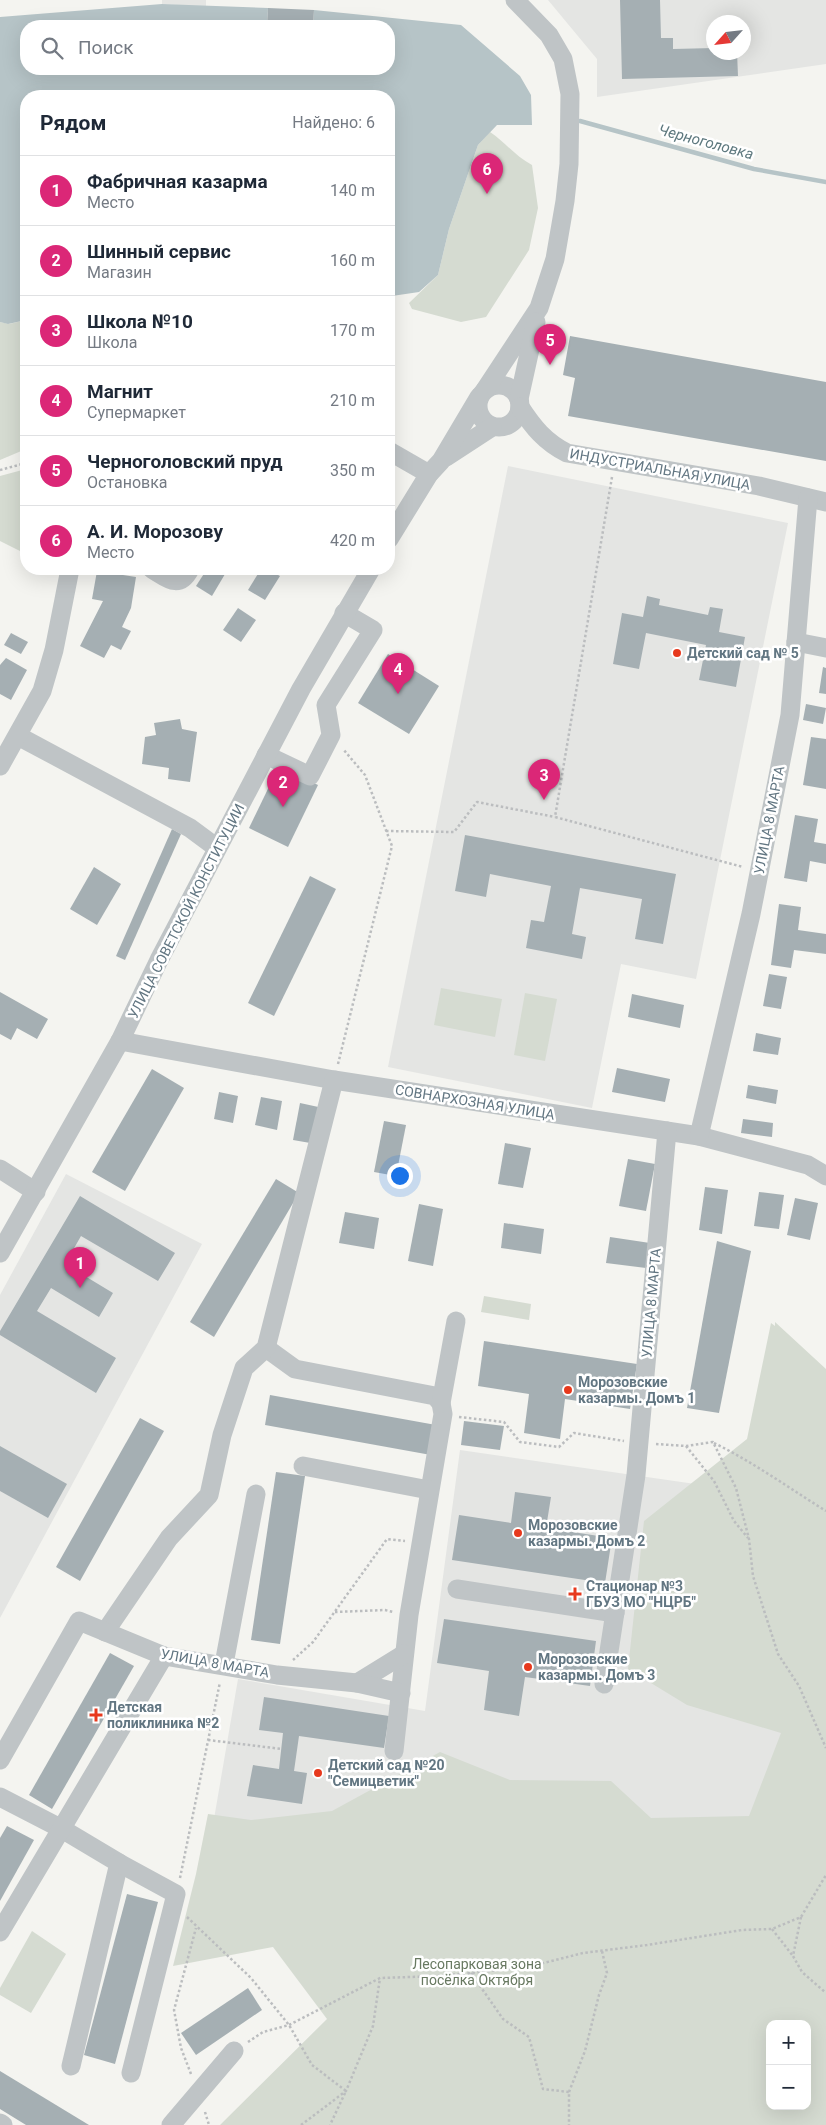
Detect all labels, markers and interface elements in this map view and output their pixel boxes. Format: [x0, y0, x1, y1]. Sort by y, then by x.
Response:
north arrow [706, 15, 751, 60]
search box [20, 20, 395, 75]
icon: search [38, 34, 66, 62]
text: Поиск [78, 36, 134, 59]
text: Рядом [40, 111, 106, 135]
text: Найдено: 6 [292, 113, 375, 132]
water label: Черноголовка [657, 121, 755, 163]
pin: 6 [471, 153, 503, 194]
text: Фабричная казарма [87, 170, 268, 193]
text: 1 [51, 181, 61, 200]
text: 140 m [330, 181, 375, 200]
text: Место [87, 193, 134, 212]
text: Шинный сервис [87, 240, 231, 263]
text: 2 [51, 251, 61, 270]
text: 160 m [330, 251, 375, 270]
text: Магазин [87, 263, 152, 282]
text: Школа №10 [87, 310, 193, 333]
text: 3 [51, 321, 61, 340]
text: 170 m [330, 321, 375, 340]
pin: 5 [534, 324, 566, 365]
text: Школа [87, 333, 138, 352]
text: Магнит [87, 380, 153, 403]
text: 4 [51, 391, 61, 410]
text: 210 m [330, 391, 375, 410]
text: Супермаркет [87, 403, 186, 422]
street label: ИНДУСТРИАЛЬНАЯ УЛИЦА [569, 445, 751, 493]
text: Черноголовский пруд [87, 450, 282, 473]
text: 5 [51, 461, 61, 480]
text: 350 m [330, 461, 375, 480]
text: Остановка [87, 473, 168, 492]
text: А. И. Морозову [87, 520, 223, 543]
text: 6 [51, 531, 61, 550]
text: 420 m [330, 531, 375, 550]
text: Место [87, 543, 134, 562]
place label: Детский сад № 5 [687, 645, 799, 661]
marker: Детский сад № 5 [671, 647, 683, 659]
pin: 4 [382, 653, 414, 694]
pin: 3 [528, 759, 560, 800]
street label: УЛИЦА 8 МАРТА [751, 765, 787, 875]
pin: 2 [267, 766, 299, 807]
street label: УЛИЦА СОВЕТСКОЙ КОНСТИТУЦИИ [125, 801, 247, 1021]
street label: СОВНАРХОЗНАЯ УЛИЦА [394, 1081, 556, 1123]
your location [387, 1163, 413, 1189]
pin: 1 [64, 1247, 96, 1288]
street label: УЛИЦА 8 МАРТА [638, 1248, 664, 1358]
place label: Морозовские казармы. Домъ 1 [578, 1374, 695, 1406]
marker: Морозовские казармы. Домъ 1 [562, 1384, 574, 1396]
place label: Морозовские казармы. Домъ 2 [528, 1517, 645, 1549]
marker: Морозовские казармы. Домъ 2 [512, 1527, 524, 1539]
place label: Стационар №3 ГБУЗ МО "НЦРБ" [586, 1578, 697, 1610]
marker: Стационар №3 ГБУЗ МО "НЦРБ" [568, 1587, 582, 1601]
street label: УЛИЦА 8 МАРТА [159, 1646, 271, 1680]
place label: Морозовские казармы. Домъ 3 [538, 1651, 655, 1683]
marker: Морозовские казармы. Домъ 3 [522, 1661, 534, 1673]
place label: Детская поликлиника №2 [107, 1699, 219, 1731]
marker: Детская поликлиника №2 [89, 1708, 103, 1722]
place label: Детский сад №20 "Семицветик" [328, 1757, 444, 1789]
marker: Детский сад №20 "Семицветик" [312, 1767, 324, 1779]
park label: Лесопарковая зона посёлка Октября [412, 1956, 542, 1988]
map controls [766, 2020, 811, 2110]
button: + [766, 2020, 811, 2065]
button: − [766, 2065, 811, 2110]

